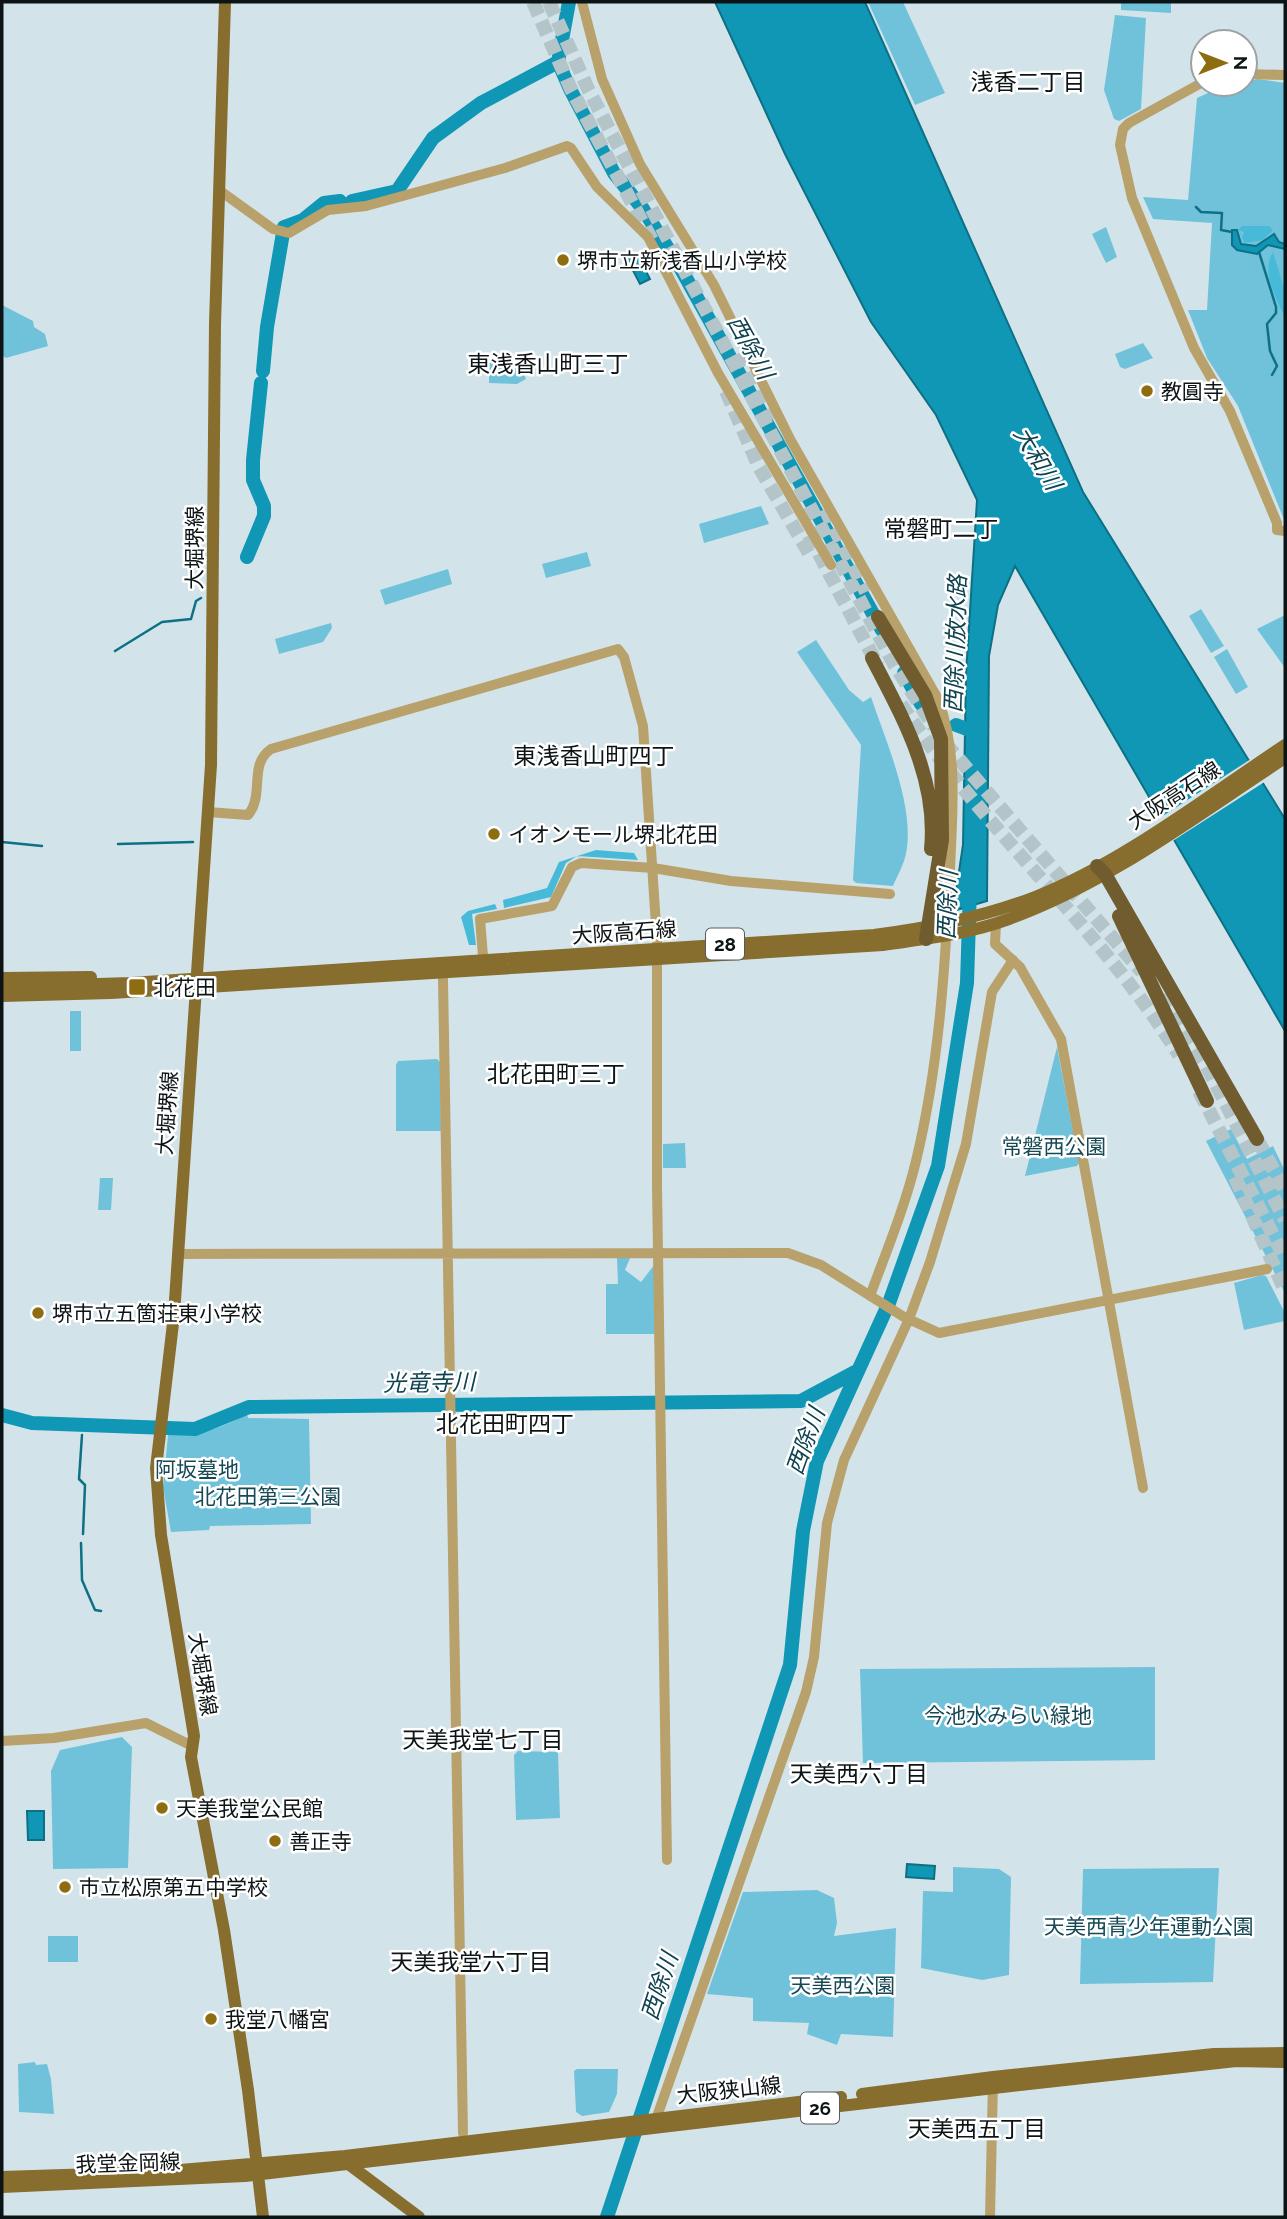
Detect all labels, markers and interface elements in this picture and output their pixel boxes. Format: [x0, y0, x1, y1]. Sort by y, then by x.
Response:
north arrow [1189, 28, 1259, 98]
text: N [1230, 56, 1252, 70]
district label: 浅香二丁目 [971, 68, 1086, 95]
place label: 堺市立新浅香山小学校 [577, 248, 787, 273]
marker: 堺市立新浅香山小学校 [555, 252, 571, 268]
water label: 西除川 [722, 310, 781, 386]
district label: 東浅香山町三丁 [468, 350, 629, 377]
place label: 教圓寺 [1161, 379, 1224, 404]
marker: 教圓寺 [1139, 383, 1155, 399]
water label: 大和川 [1009, 421, 1069, 497]
street label: 大堀堺線 [182, 506, 207, 590]
district label: 常磐町二丁 [884, 515, 999, 542]
water label: 西除川放水路 [939, 573, 971, 713]
district label: 東浅香山町四丁 [514, 742, 675, 769]
street label: 大阪高石線 [1123, 756, 1225, 834]
place label: イオンモール堺北花田 [508, 822, 718, 847]
marker: イオンモール堺北花田 [486, 826, 502, 842]
water label: 西除川 [932, 867, 962, 940]
street label: 大阪高石線 [571, 916, 677, 948]
road number: 28 [706, 928, 744, 960]
place label: 北花田 [153, 975, 216, 1000]
marker: 北花田 [127, 977, 147, 997]
district label: 北花田町三丁 [487, 1060, 625, 1087]
street label: 大堀堺線 [152, 1070, 182, 1156]
park label: 常磐西公園 [1002, 1134, 1107, 1159]
place label: 堺市立五箇荘東小学校 [52, 1301, 262, 1326]
marker: 堺市立五箇荘東小学校 [30, 1305, 46, 1321]
water label: 光竜寺川 [383, 1368, 478, 1396]
water label: 西除川 [781, 1401, 831, 1478]
district label: 北花田町四丁 [436, 1410, 574, 1437]
park label: 阿坂墓地 [155, 1457, 239, 1482]
park label: 北花田第三公園 [195, 1484, 342, 1509]
street label: 大堀堺線 [184, 1631, 222, 1717]
park label: 今池水みらい緑地 [924, 1703, 1092, 1728]
district label: 天美我堂七丁目 [403, 1726, 564, 1753]
district label: 天美西六丁目 [790, 1760, 928, 1787]
place label: 天美我堂公民館 [176, 1796, 323, 1821]
marker: 天美我堂公民館 [154, 1800, 170, 1816]
place label: 善正寺 [289, 1829, 352, 1854]
marker: 善正寺 [267, 1833, 283, 1849]
place label: 市立松原第五中学校 [79, 1875, 268, 1900]
marker: 市立松原第五中学校 [57, 1879, 73, 1895]
park label: 天美西青少年運動公園 [1044, 1914, 1254, 1939]
water label: 西除川 [635, 1946, 683, 2023]
district label: 天美我堂六丁目 [391, 1948, 552, 1975]
park label: 天美西公園 [791, 1973, 896, 1998]
place label: 我堂八幡宮 [225, 2007, 330, 2032]
marker: 我堂八幡宮 [203, 2011, 219, 2027]
street label: 大阪狭山線 [675, 2072, 783, 2108]
road number: 26 [801, 2092, 839, 2124]
district label: 天美西五丁目 [908, 2115, 1046, 2142]
street label: 我堂金岡線 [75, 2149, 181, 2177]

